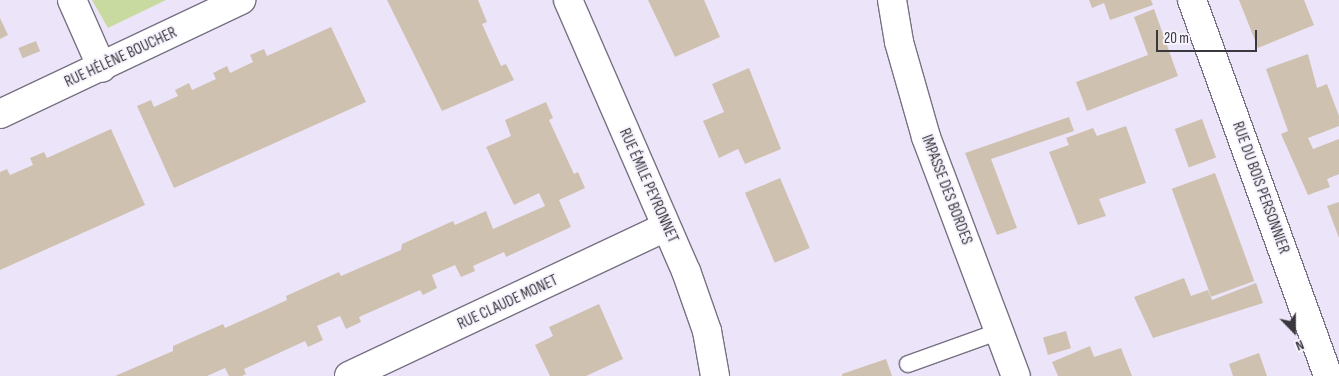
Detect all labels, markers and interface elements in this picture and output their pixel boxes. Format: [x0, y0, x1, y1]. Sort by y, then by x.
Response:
scale bar [1159, 20, 1260, 52]
street label: RUE HÉLÈNE BOUCHER [62, 24, 180, 92]
text: 20 m [1164, 29, 1189, 48]
street label: RUE DU BOIS PERSONNIER [1227, 119, 1293, 257]
street label: RUE ÉMILE PEYRONNET [614, 126, 682, 246]
street label: IMPASSE DES BORDES [916, 132, 976, 248]
street label: RUE CLAUDE MONET [455, 271, 561, 335]
north arrow [1269, 306, 1319, 356]
text: N [1293, 336, 1306, 355]

